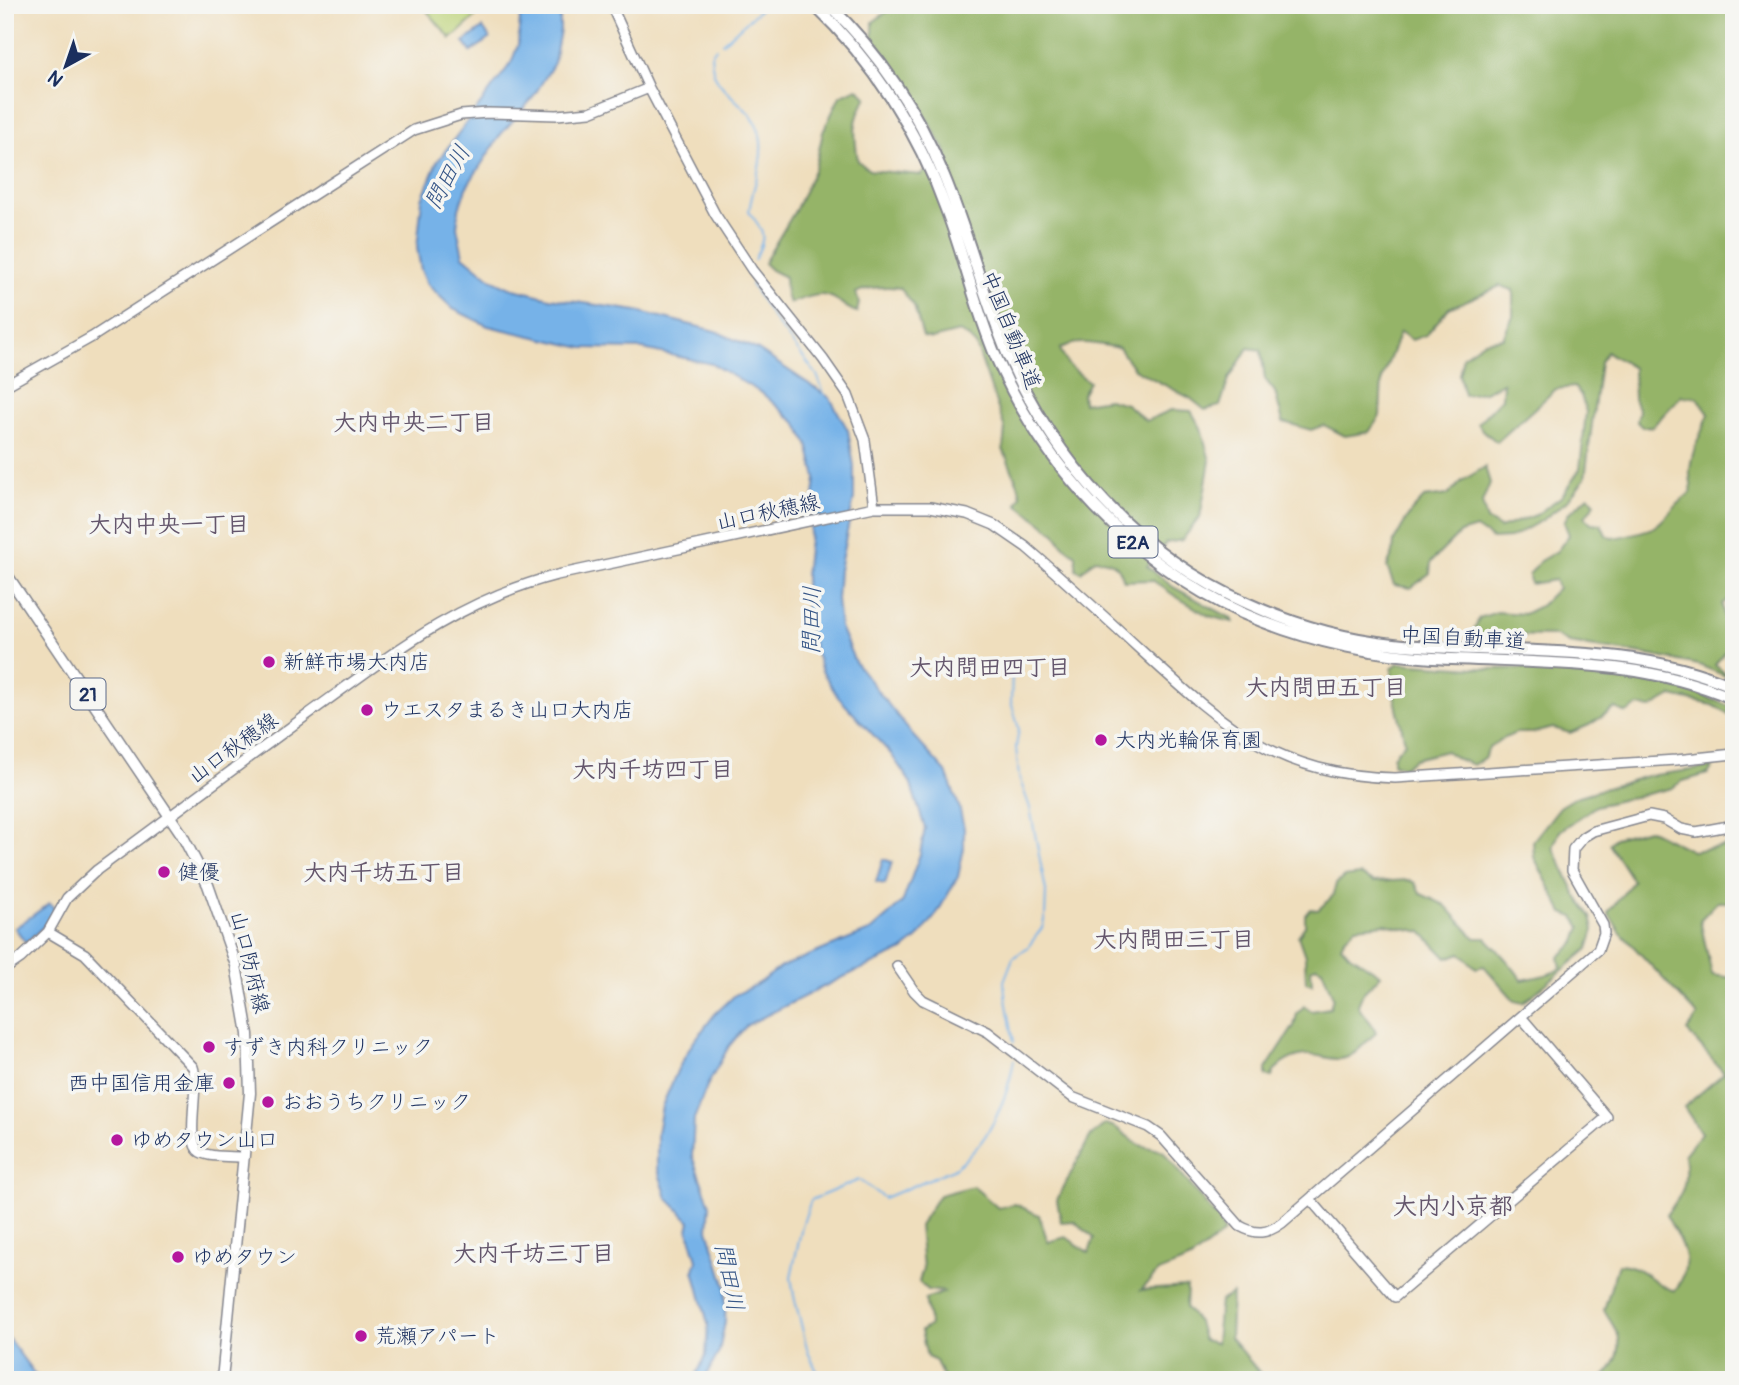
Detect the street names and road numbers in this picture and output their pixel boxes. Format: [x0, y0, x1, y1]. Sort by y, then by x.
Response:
street label: 中国自動車道 [974, 267, 1047, 394]
street label: 山口秋穂線 [714, 488, 822, 537]
road number: E2A [1108, 526, 1158, 558]
street label: 中国自動車道 [1399, 622, 1527, 655]
road number: 21 [70, 678, 106, 709]
street label: 山口秋穂線 [183, 707, 284, 790]
street label: 山口防府線 [224, 908, 275, 1016]

